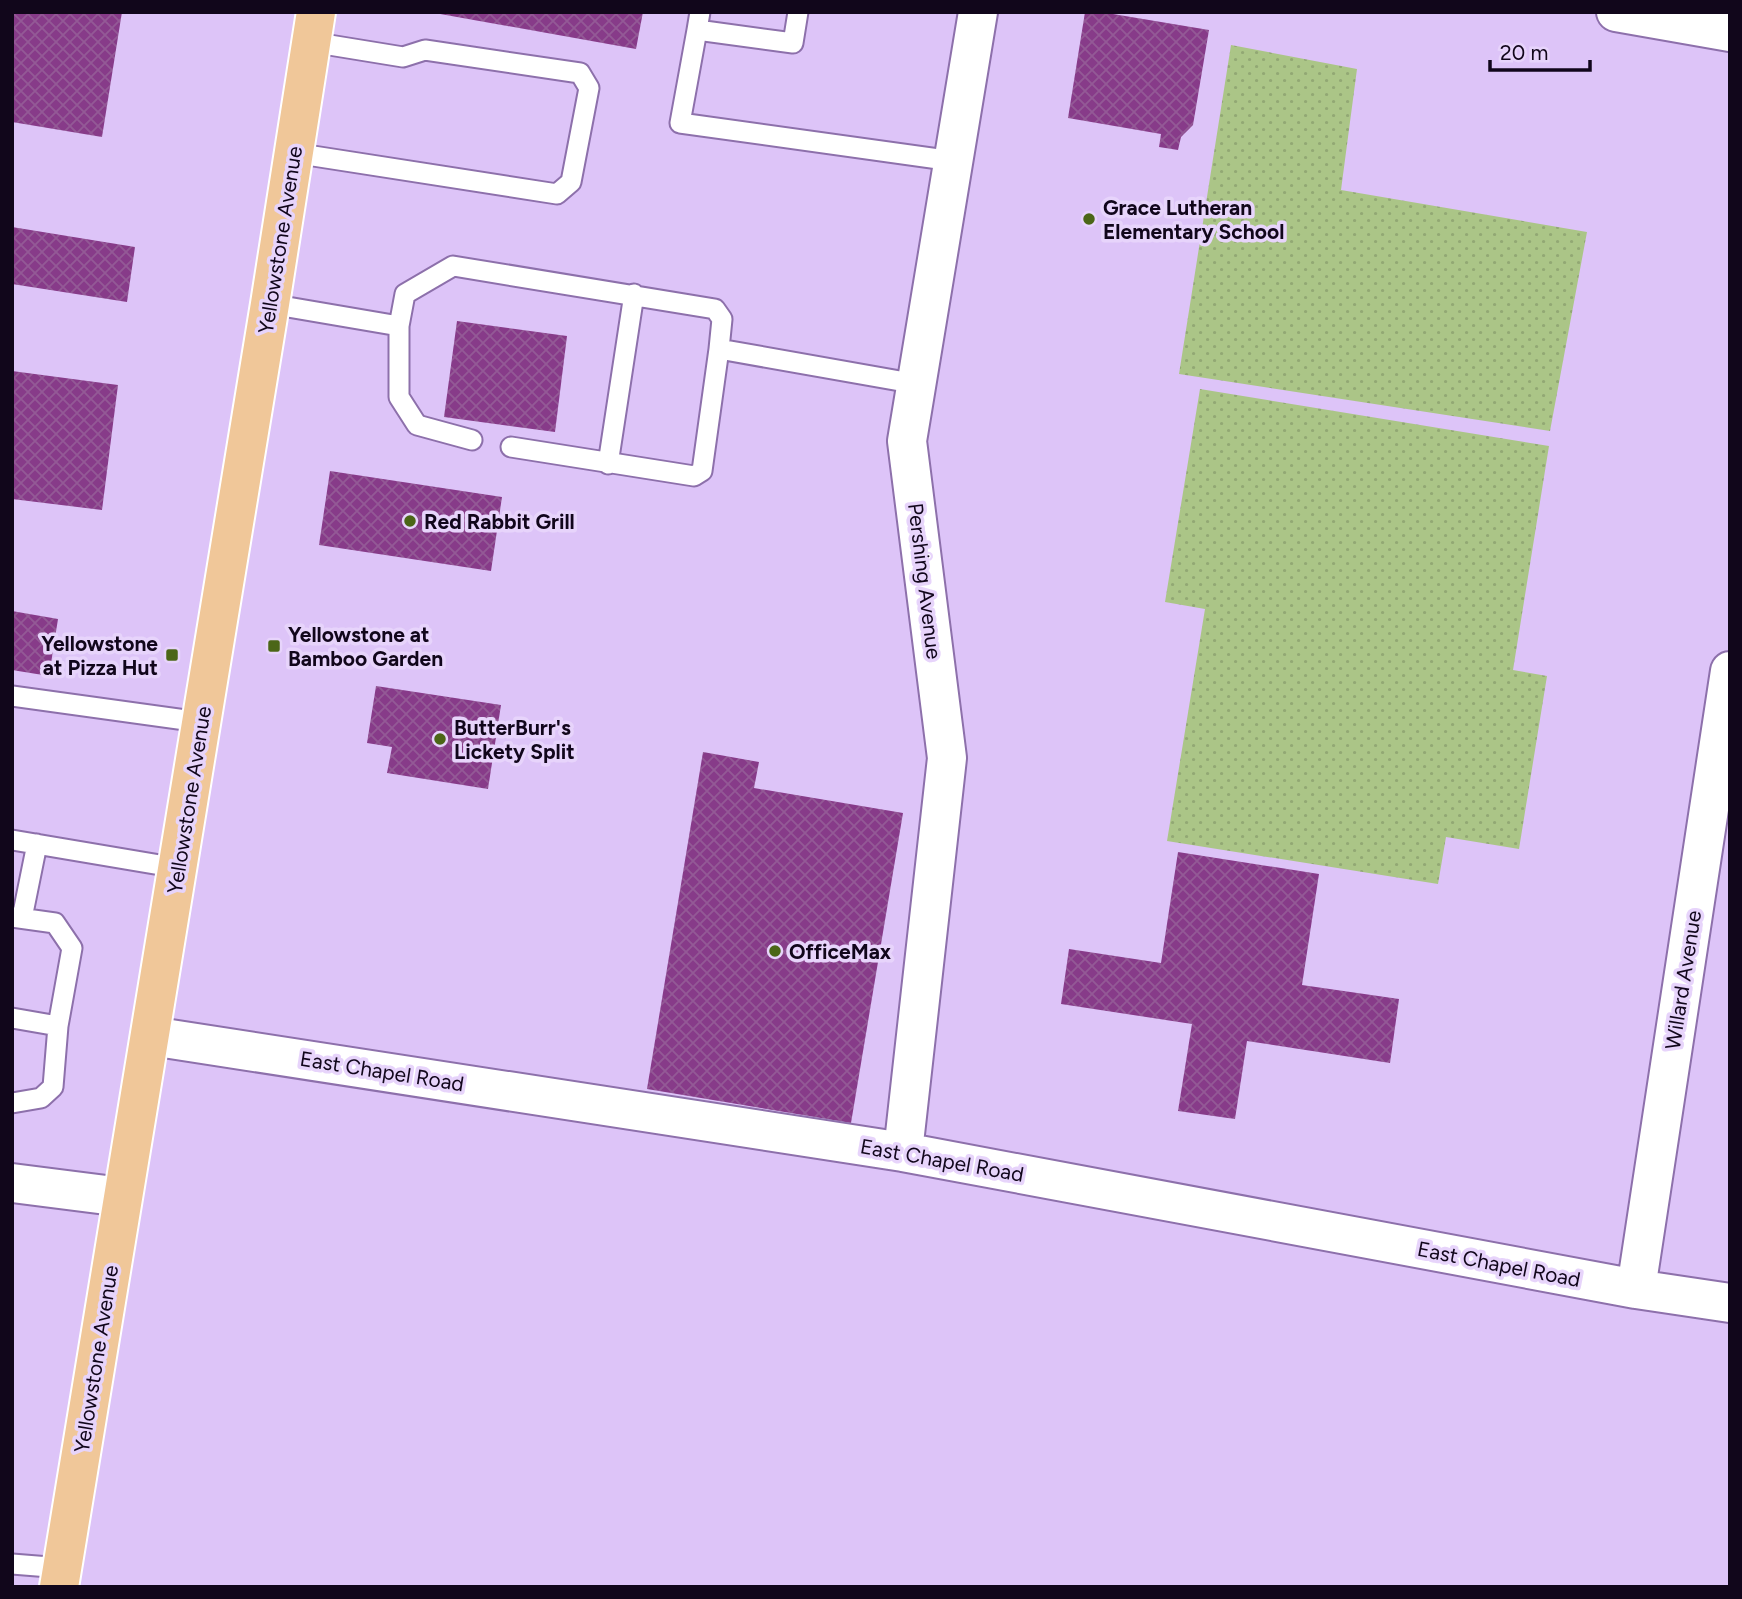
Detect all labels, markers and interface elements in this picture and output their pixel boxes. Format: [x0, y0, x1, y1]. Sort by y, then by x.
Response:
scale bar [1490, 28, 1590, 72]
text: 20 m [1500, 40, 1548, 65]
street label: Yellowstone Avenue [253, 144, 307, 336]
place label: Grace Lutheran Elementary School [1103, 195, 1284, 244]
marker: Grace Lutheran Elementary School [1081, 211, 1097, 227]
street label: Pershing Avenue [903, 501, 947, 661]
place label: Red Rabbit Grill [424, 509, 575, 534]
marker: Red Rabbit Grill [402, 513, 418, 529]
place label: Yellowstone at Bamboo Garden [288, 622, 443, 671]
place label: Yellowstone at Pizza Hut [41, 631, 158, 680]
marker: Yellowstone at Bamboo Garden [266, 638, 282, 654]
marker: Yellowstone at Pizza Hut [164, 647, 180, 663]
street label: Yellowstone Avenue [162, 704, 216, 896]
place label: ButterBurr's Lickety Split [454, 715, 575, 764]
marker: ButterBurr's Lickety Split [432, 731, 448, 747]
street label: Willard Avenue [1660, 909, 1706, 1051]
place label: OfficeMax [789, 939, 892, 964]
marker: OfficeMax [767, 943, 783, 959]
street label: East Chapel Road [298, 1046, 466, 1096]
street label: East Chapel Road [858, 1133, 1026, 1187]
street label: East Chapel Road [1415, 1236, 1583, 1292]
street label: Yellowstone Avenue [69, 1263, 123, 1455]

